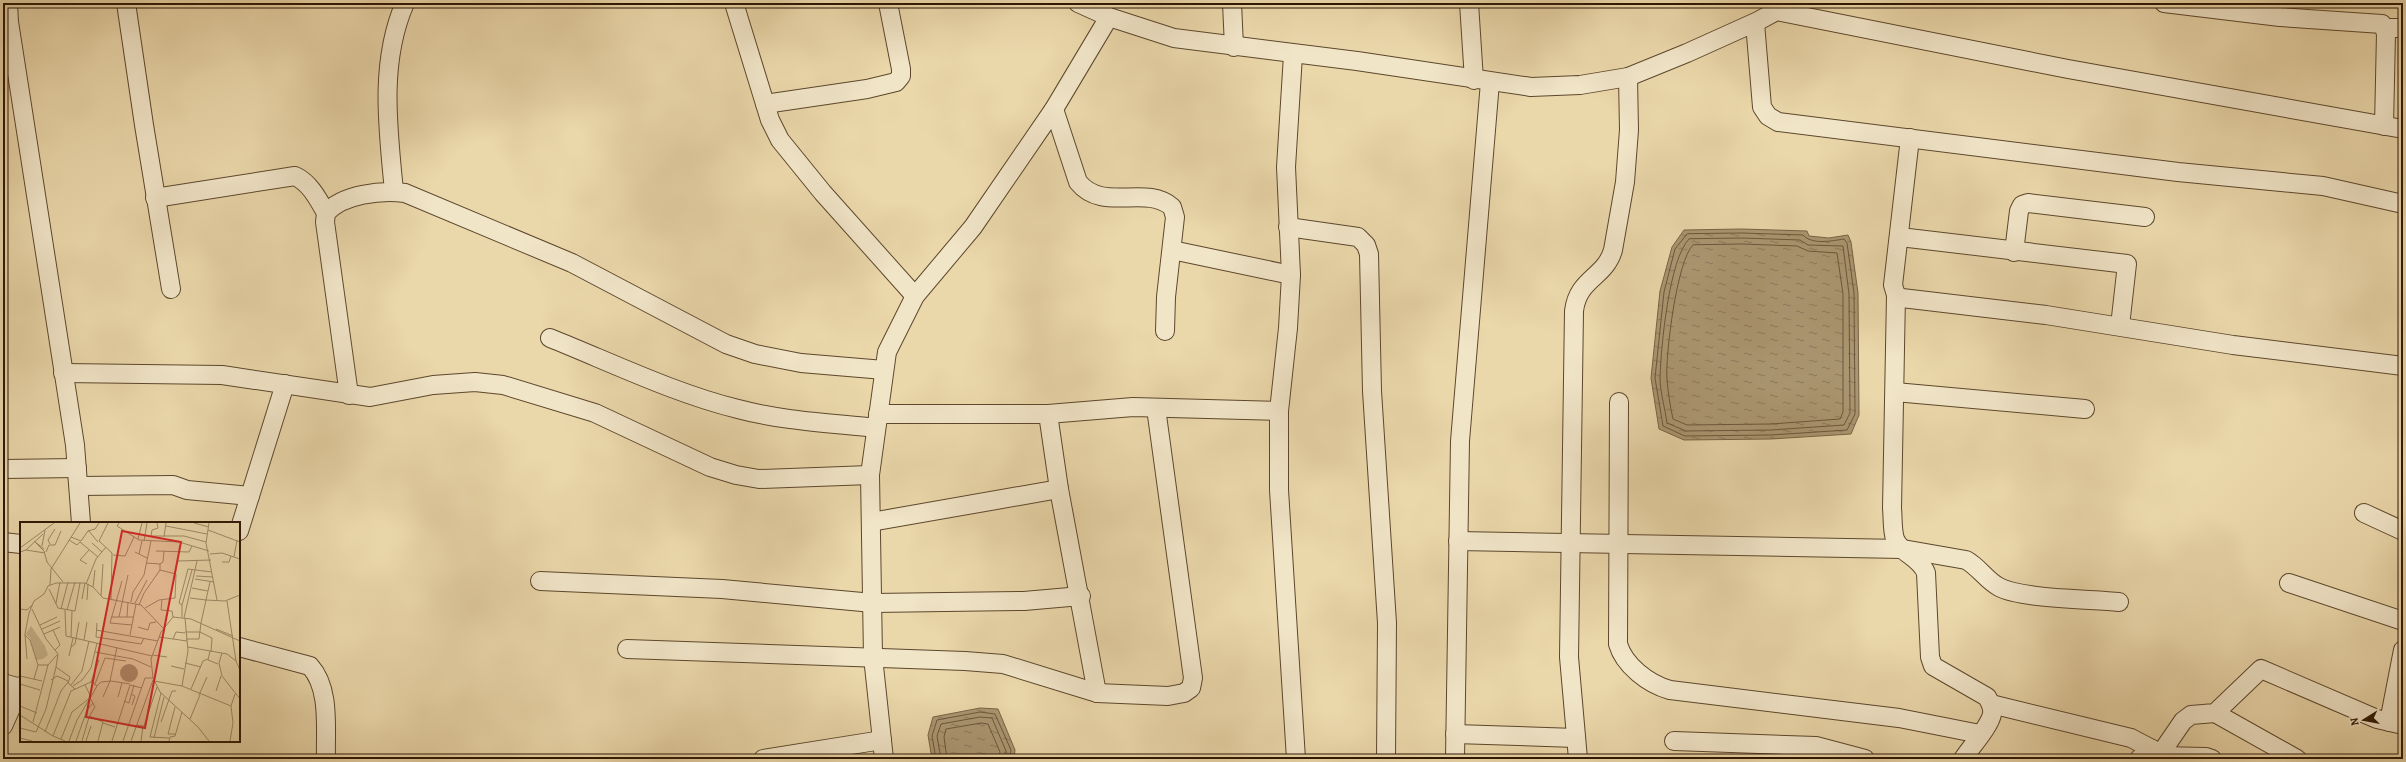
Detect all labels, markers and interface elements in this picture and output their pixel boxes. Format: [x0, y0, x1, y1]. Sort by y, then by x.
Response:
inset map [20, 522, 240, 742]
north arrow [2344, 700, 2384, 740]
text: N [2347, 716, 2363, 727]

